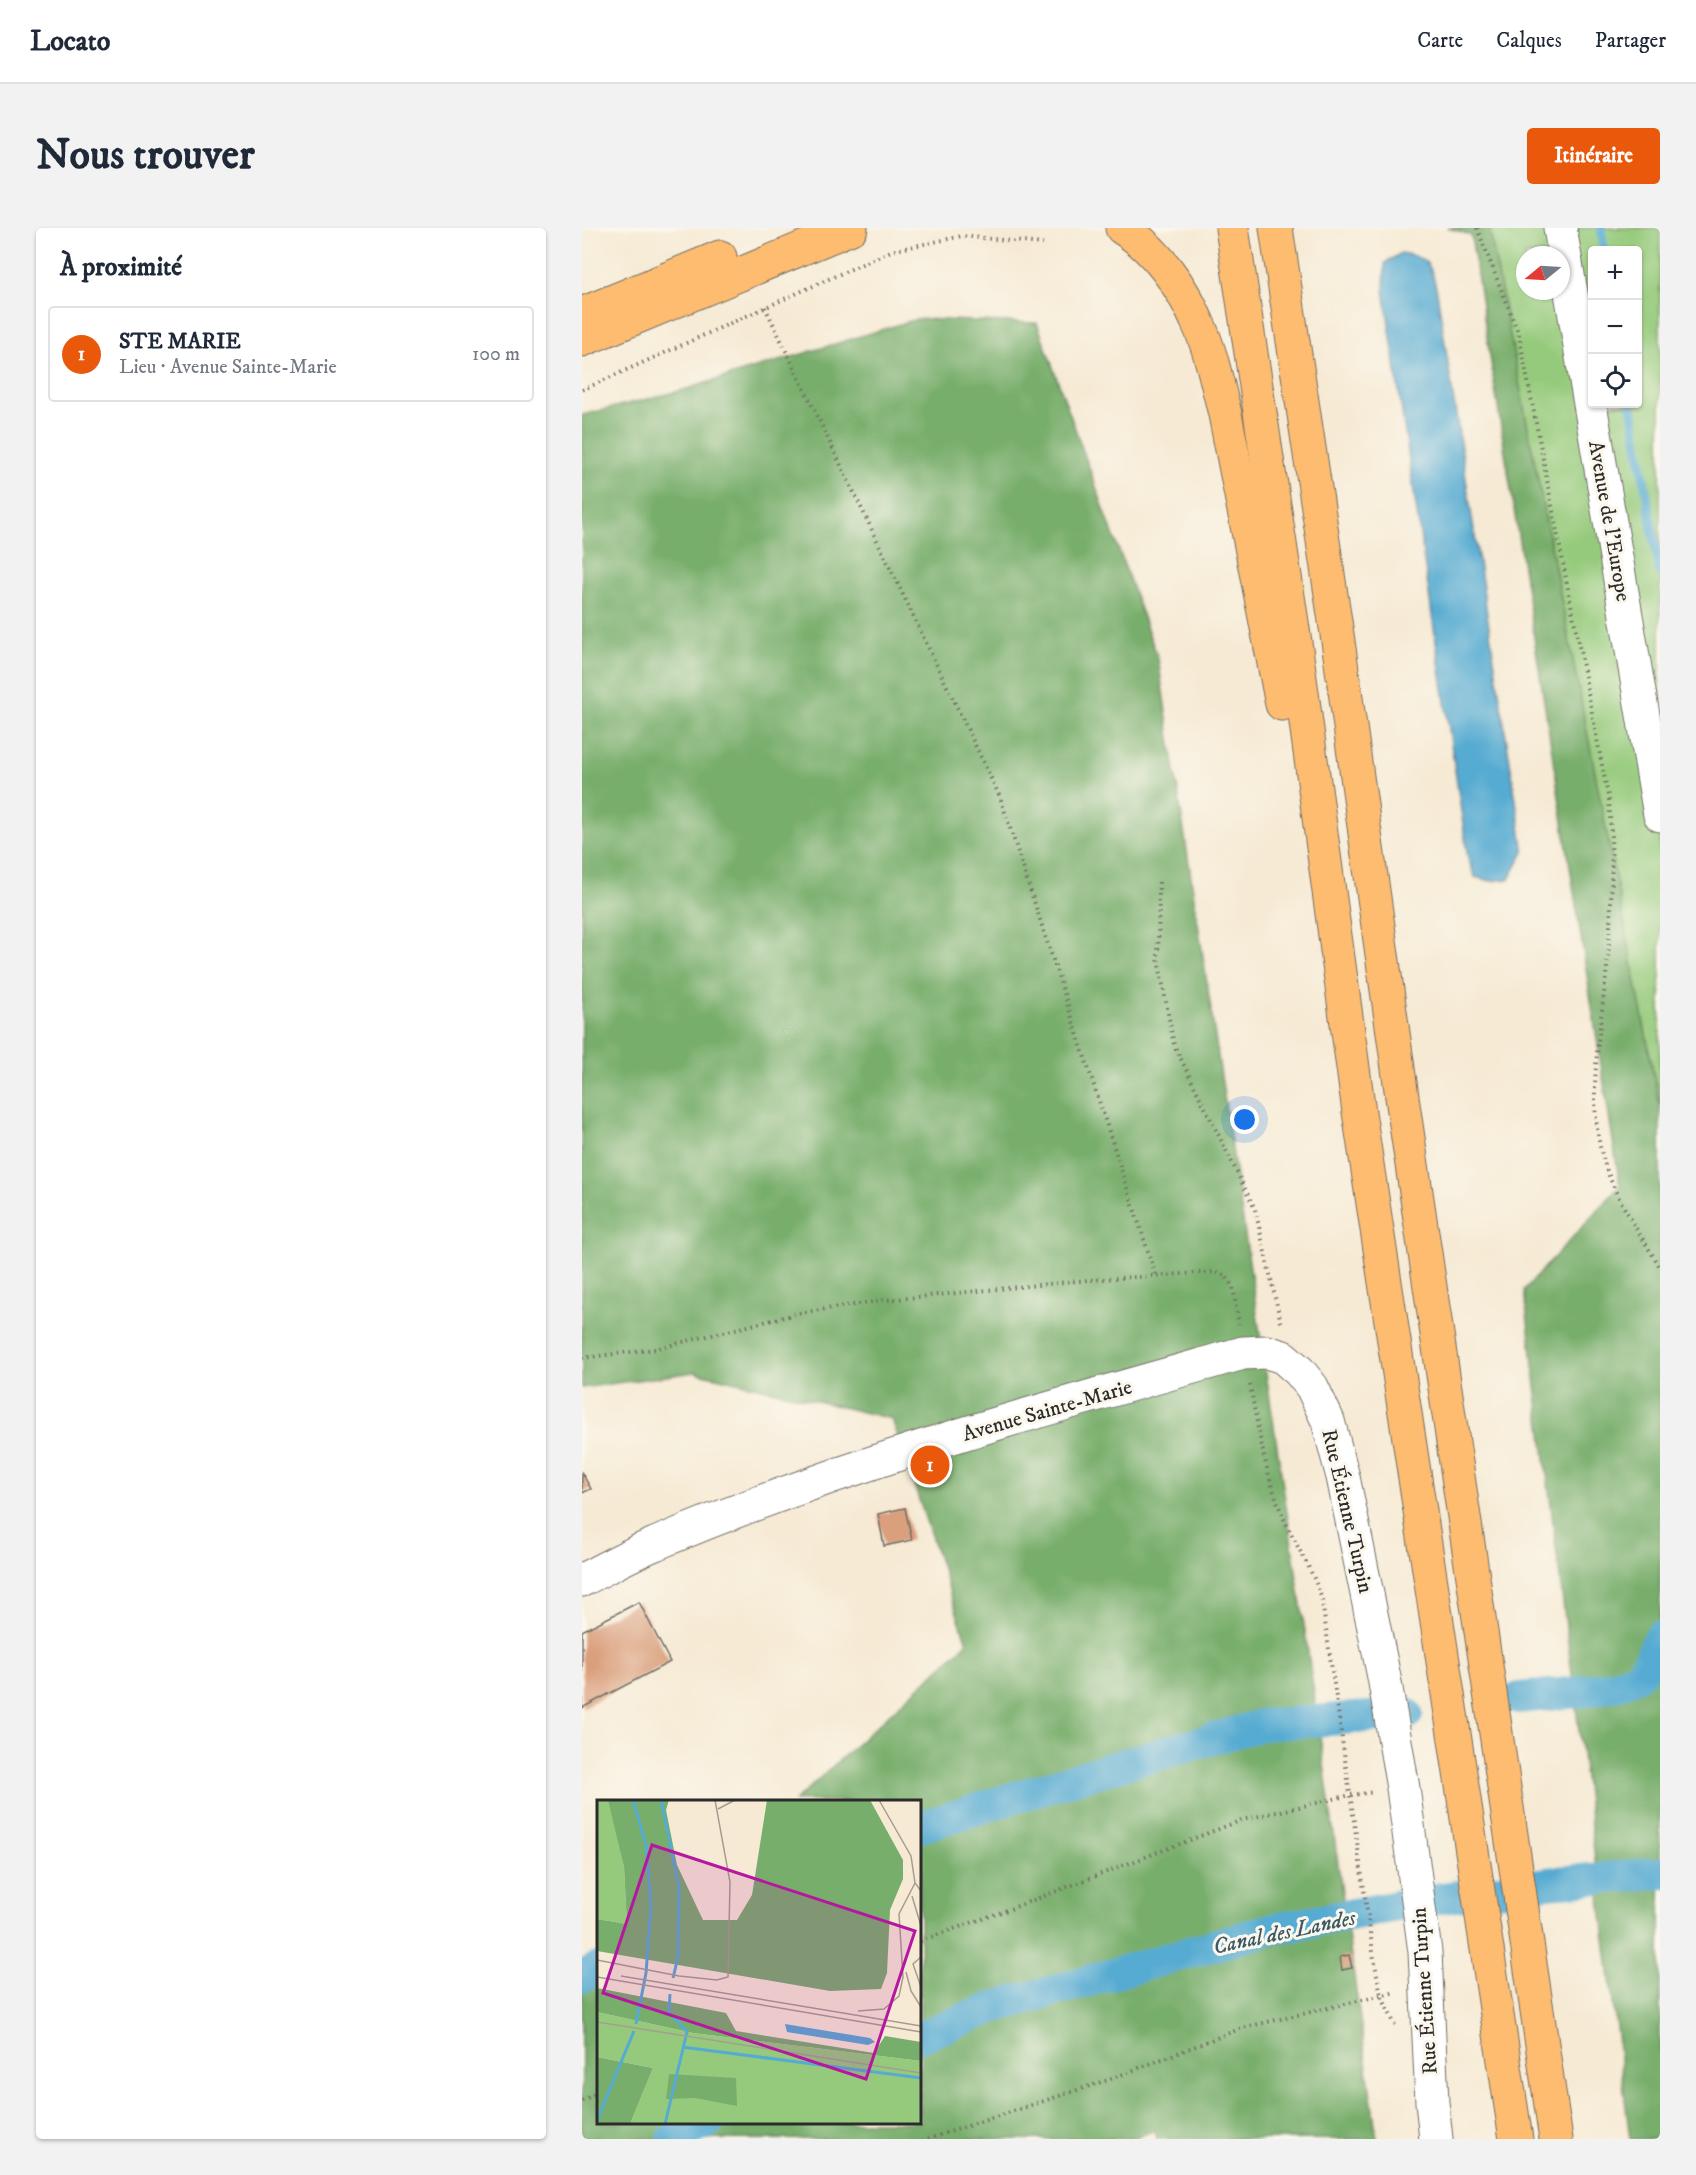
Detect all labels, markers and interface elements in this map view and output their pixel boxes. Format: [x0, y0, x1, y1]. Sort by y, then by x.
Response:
text: Locato [30, 24, 110, 59]
text: Carte [1417, 28, 1463, 54]
text: Calques [1496, 28, 1562, 54]
text: Partager [1595, 28, 1666, 54]
button: Itinéraire [1527, 128, 1660, 184]
text: Nous trouver [36, 130, 255, 182]
north arrow [1516, 246, 1570, 300]
map controls [1588, 246, 1642, 408]
button: + [1588, 246, 1642, 300]
text: À proximité [60, 251, 182, 284]
button: − [1588, 300, 1642, 354]
text: STE MARIE [119, 328, 241, 355]
text: 1 [78, 342, 85, 367]
text: 100 m [472, 342, 520, 367]
button: locate [1588, 354, 1642, 408]
text: Lieu · Avenue Sainte-Marie [119, 355, 337, 380]
street label: Avenue de l'Europe [1582, 439, 1636, 604]
your location [1230, 1105, 1259, 1134]
street label: Avenue Sainte-Marie [959, 1374, 1135, 1448]
street label: Rue Étienne Turpin [1316, 1427, 1379, 1596]
pin: 1 [910, 1442, 950, 1488]
inset map [597, 1800, 921, 2124]
water label: Canal des Landes [1211, 1904, 1359, 1961]
street label: Rue Étienne Turpin [1405, 1907, 1444, 2075]

